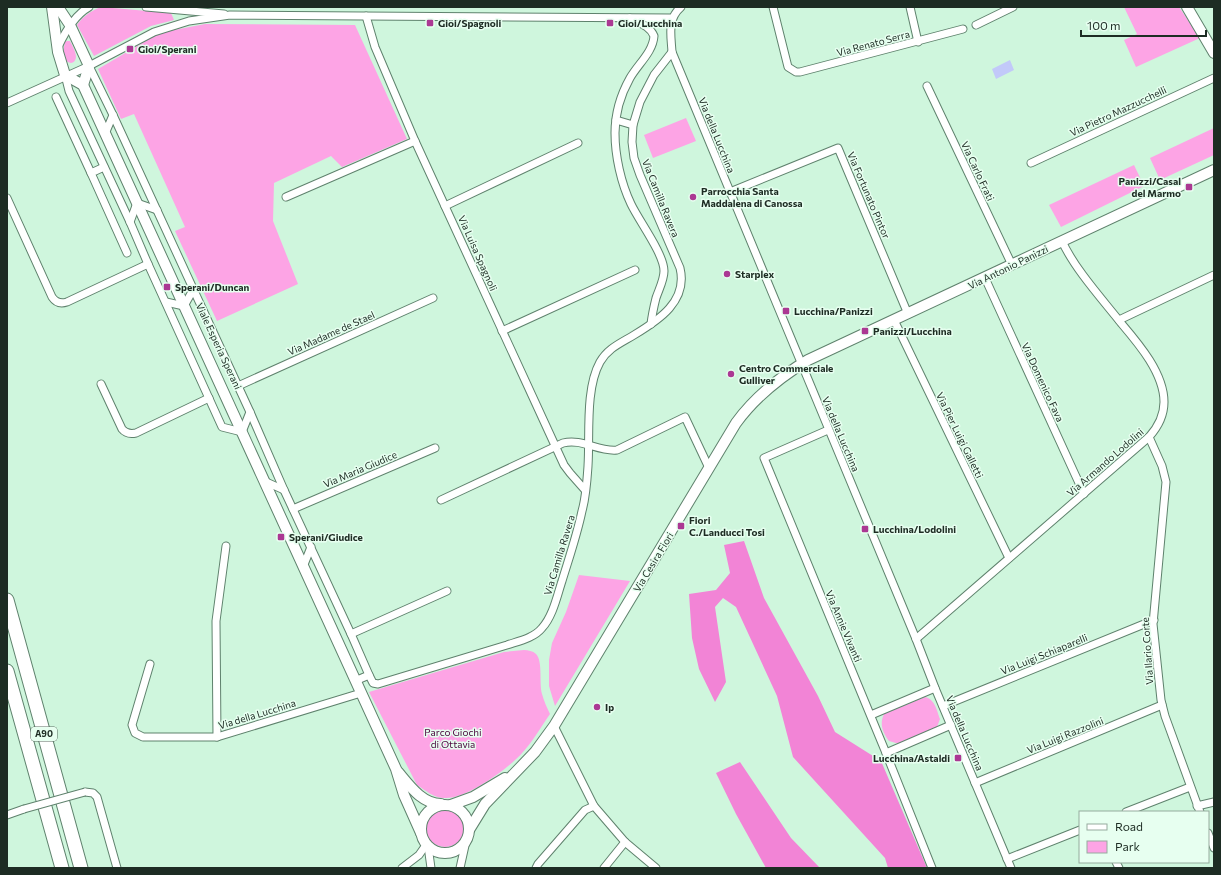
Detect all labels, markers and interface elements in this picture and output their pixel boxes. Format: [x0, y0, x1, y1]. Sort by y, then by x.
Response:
scale bar [1081, 12, 1206, 38]
place label: Gioi/Spagnoli [438, 17, 502, 29]
place label: Gioi/Lucchina [618, 17, 682, 29]
marker: Gioi/Spagnoli [425, 18, 435, 28]
marker: Gioi/Lucchina [605, 18, 615, 28]
text: 100 m [1087, 18, 1121, 32]
street label: Via Renato Serra [835, 27, 911, 59]
place label: Gioi/Sperani [138, 43, 197, 55]
marker: Gioi/Sperani [125, 44, 135, 54]
street label: Via Pietro Mazzucchelli [1068, 83, 1168, 139]
street label: Via della Lucchina [696, 96, 738, 174]
street label: Via Carlo Frati [959, 139, 997, 203]
street label: Via Fortunato Pintor [845, 150, 893, 240]
street label: Via Camilla Ravera [640, 157, 682, 239]
place label: Panizzi/Casal del Marmo [1119, 175, 1181, 199]
marker: Panizzi/Casal del Marmo [1184, 182, 1194, 192]
place label: Parrocchia Santa Maddalena di Canossa [701, 185, 803, 209]
marker: Parrocchia Santa Maddalena di Canossa [688, 192, 698, 202]
street label: Via Luisa Spagnoli [456, 213, 500, 293]
street label: Via Antonio Panizzi [966, 242, 1050, 292]
place label: Starplex [735, 268, 774, 280]
marker: Starplex [722, 269, 732, 279]
place label: Sperani/Duncan [175, 281, 250, 293]
marker: Sperani/Duncan [162, 282, 172, 292]
street label: Viale Esperia Sperani [194, 301, 244, 391]
place label: Lucchina/Panizzi [794, 305, 873, 317]
marker: Lucchina/Panizzi [781, 306, 791, 316]
street label: Via Madame de Stael [286, 308, 376, 358]
place label: Panizzi/Lucchina [873, 325, 952, 337]
marker: Panizzi/Lucchina [860, 326, 870, 336]
street label: Via Domenico Fava [1019, 341, 1067, 423]
place label: Centro Commerciale Gulliver [739, 362, 833, 386]
marker: Centro Commerciale Gulliver [726, 369, 736, 379]
street label: Via Pier Luigi Galletti [934, 390, 986, 480]
street label: Via della Lucchina [820, 395, 862, 473]
street label: Via Armando Lodolini [1064, 425, 1146, 499]
street label: Via Maria Giudice [321, 448, 399, 490]
street label: Via Camilla Ravera [541, 513, 577, 597]
place label: Fiori C./Landucci Tosi [689, 514, 765, 538]
marker: Fiori C./Landucci Tosi [676, 521, 686, 531]
place label: Lucchina/Lodolini [873, 523, 956, 535]
marker: Lucchina/Lodolini [860, 524, 870, 534]
street label: Via Cesira Fiori [630, 530, 676, 594]
place label: Sperani/Giudice [289, 531, 363, 543]
marker: Sperani/Giudice [276, 532, 286, 542]
street label: Via Annie Vivanti [823, 588, 865, 664]
street label: Via Ilario Corte [1139, 617, 1155, 685]
street label: Via Luigi Schiaparelli [999, 631, 1089, 677]
street label: Via della Lucchina [944, 694, 986, 772]
street label: Via della Lucchina [217, 697, 297, 731]
place label: Ip [605, 701, 614, 713]
marker: Ip [592, 702, 602, 712]
street label: Via Luigi Razzolini [1025, 714, 1105, 756]
park label: Parco Giochi di Ottavia [424, 726, 482, 750]
road number: A90 [31, 727, 57, 741]
place label: Lucchina/Astaldi [873, 752, 950, 764]
marker: Lucchina/Astaldi [953, 753, 963, 763]
legend [1079, 811, 1209, 863]
text: Road [1115, 819, 1143, 833]
text: Park [1115, 839, 1141, 853]

